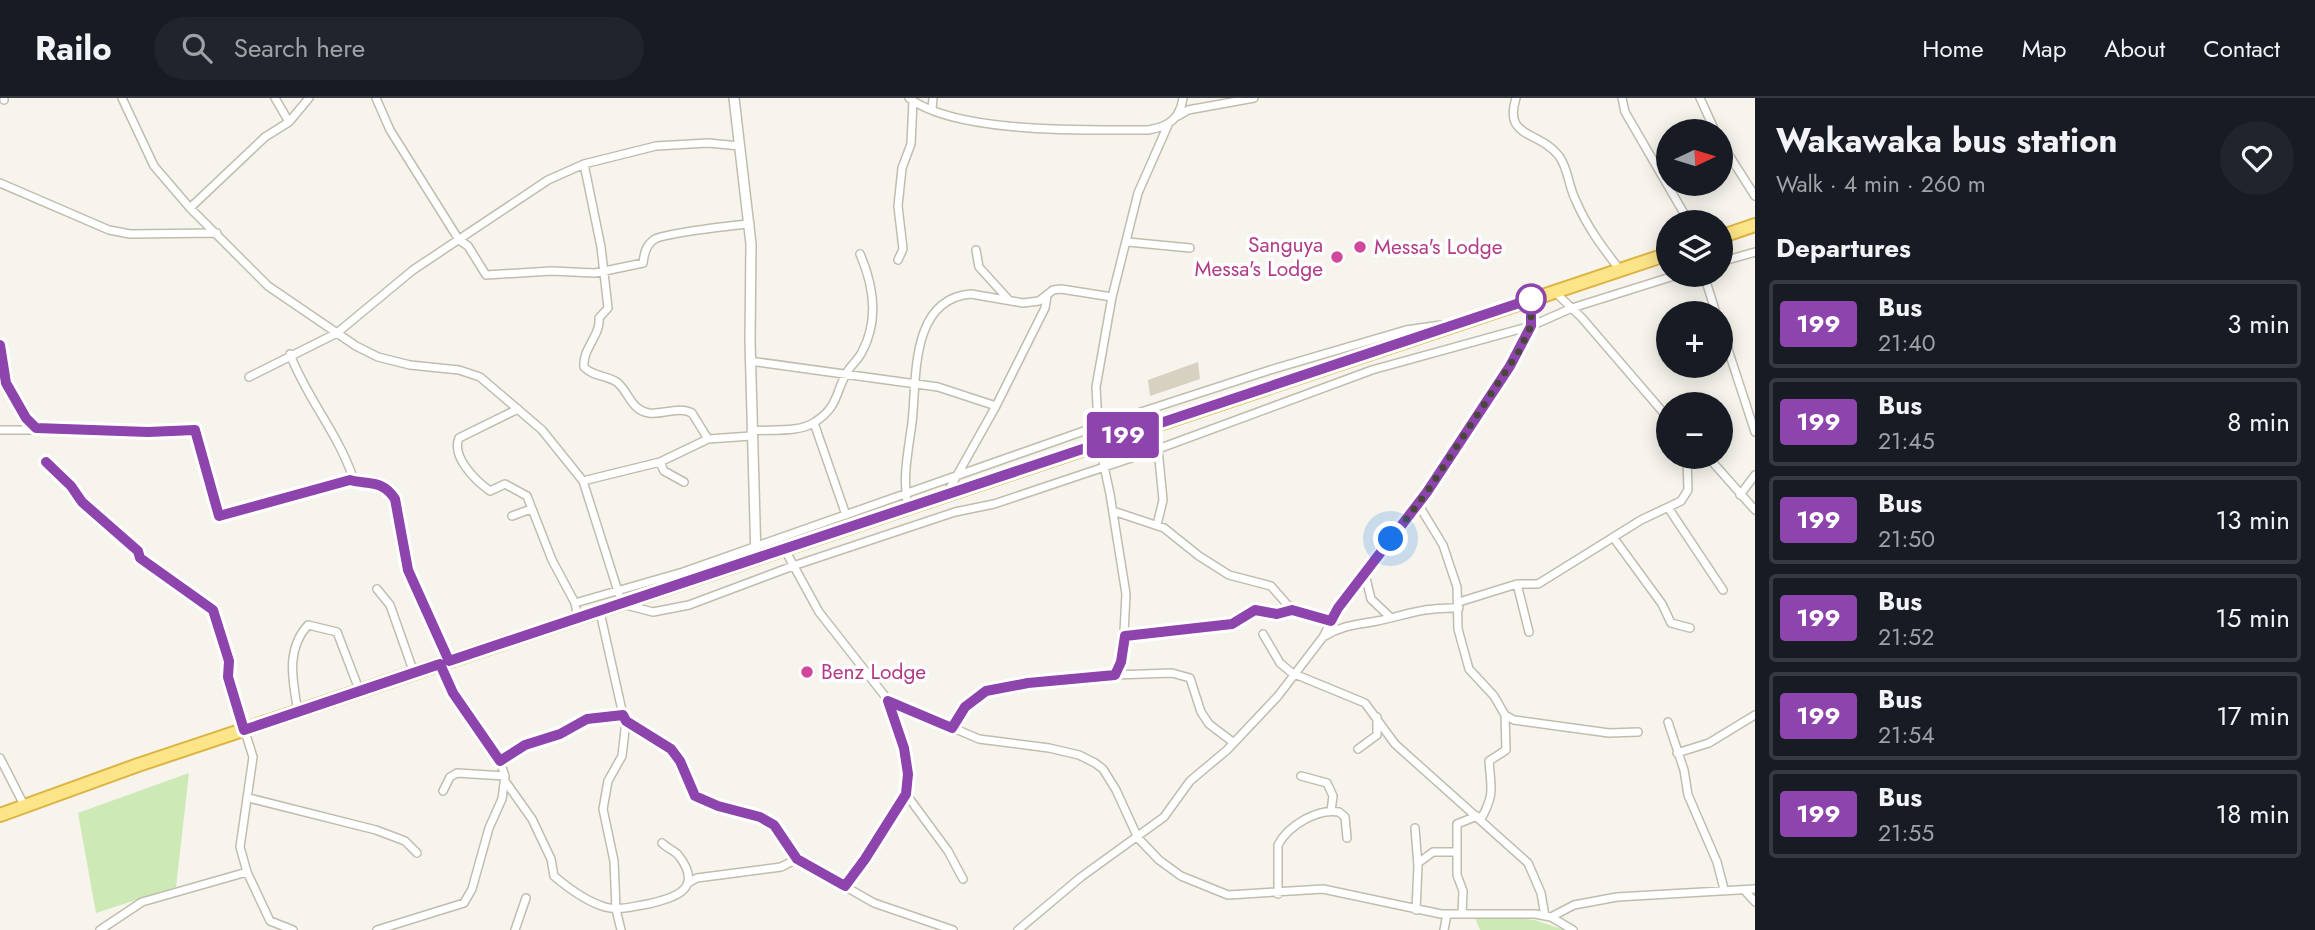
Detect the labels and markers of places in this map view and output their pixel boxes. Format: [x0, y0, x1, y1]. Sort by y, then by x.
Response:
place label: Sanguya Messa's Lodge [1194, 230, 1323, 284]
place label: Messa's Lodge [1374, 232, 1503, 262]
marker: Messa's Lodge [1352, 239, 1368, 255]
marker: Sanguya Messa's Lodge [1329, 249, 1345, 265]
unlabelled marker [1516, 284, 1546, 314]
place label: Benz Lodge [821, 657, 926, 687]
marker: Benz Lodge [799, 664, 815, 680]

